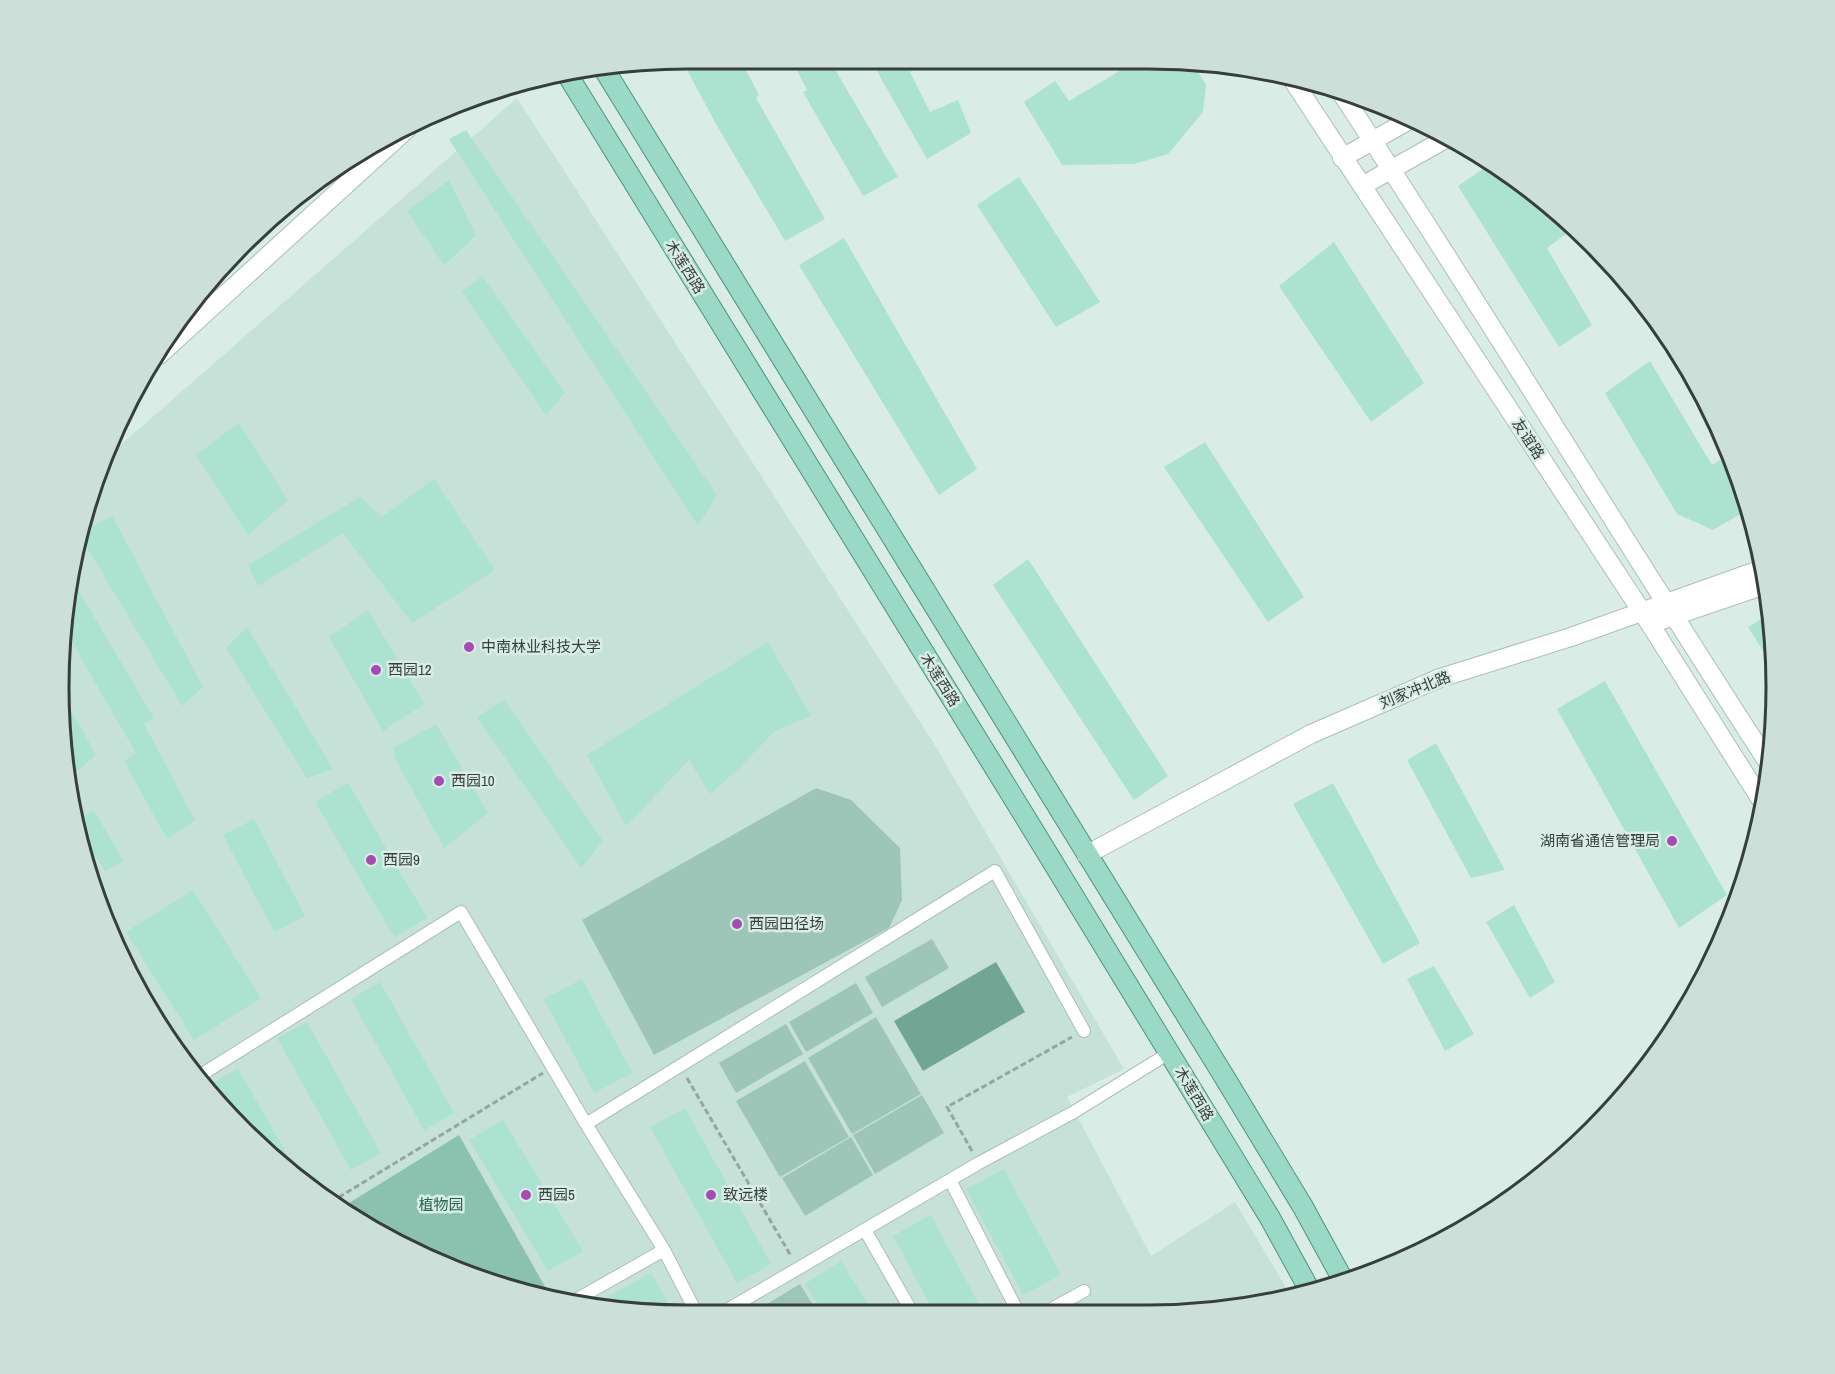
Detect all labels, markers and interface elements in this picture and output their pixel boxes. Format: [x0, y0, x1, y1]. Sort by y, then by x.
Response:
street label: 木莲西路 [661, 236, 710, 298]
street label: 友谊路 [1507, 414, 1549, 463]
place label: 中南林业科技大学 [481, 636, 601, 657]
marker: 中南林业科技大学 [462, 640, 476, 654]
street label: 木莲西路 [916, 649, 965, 711]
place label: 西园12 [388, 659, 432, 680]
marker: 西园12 [369, 663, 383, 677]
street label: 刘家冲北路 [1376, 666, 1454, 713]
place label: 西园10 [451, 770, 495, 791]
marker: 西园10 [432, 774, 446, 788]
place label: 湖南省通信管理局 [1540, 830, 1660, 851]
marker: 湖南省通信管理局 [1665, 834, 1679, 848]
place label: 西园9 [383, 849, 420, 870]
marker: 西园9 [364, 853, 378, 867]
place label: 西园田径场 [749, 913, 824, 934]
marker: 西园田径场 [730, 917, 744, 931]
street label: 木莲西路 [1170, 1063, 1219, 1125]
place label: 西园5 [538, 1184, 575, 1205]
place label: 致远楼 [723, 1184, 768, 1205]
marker: 西园5 [519, 1188, 533, 1202]
marker: 致远楼 [704, 1188, 718, 1202]
park label: 植物园 [418, 1194, 464, 1215]

